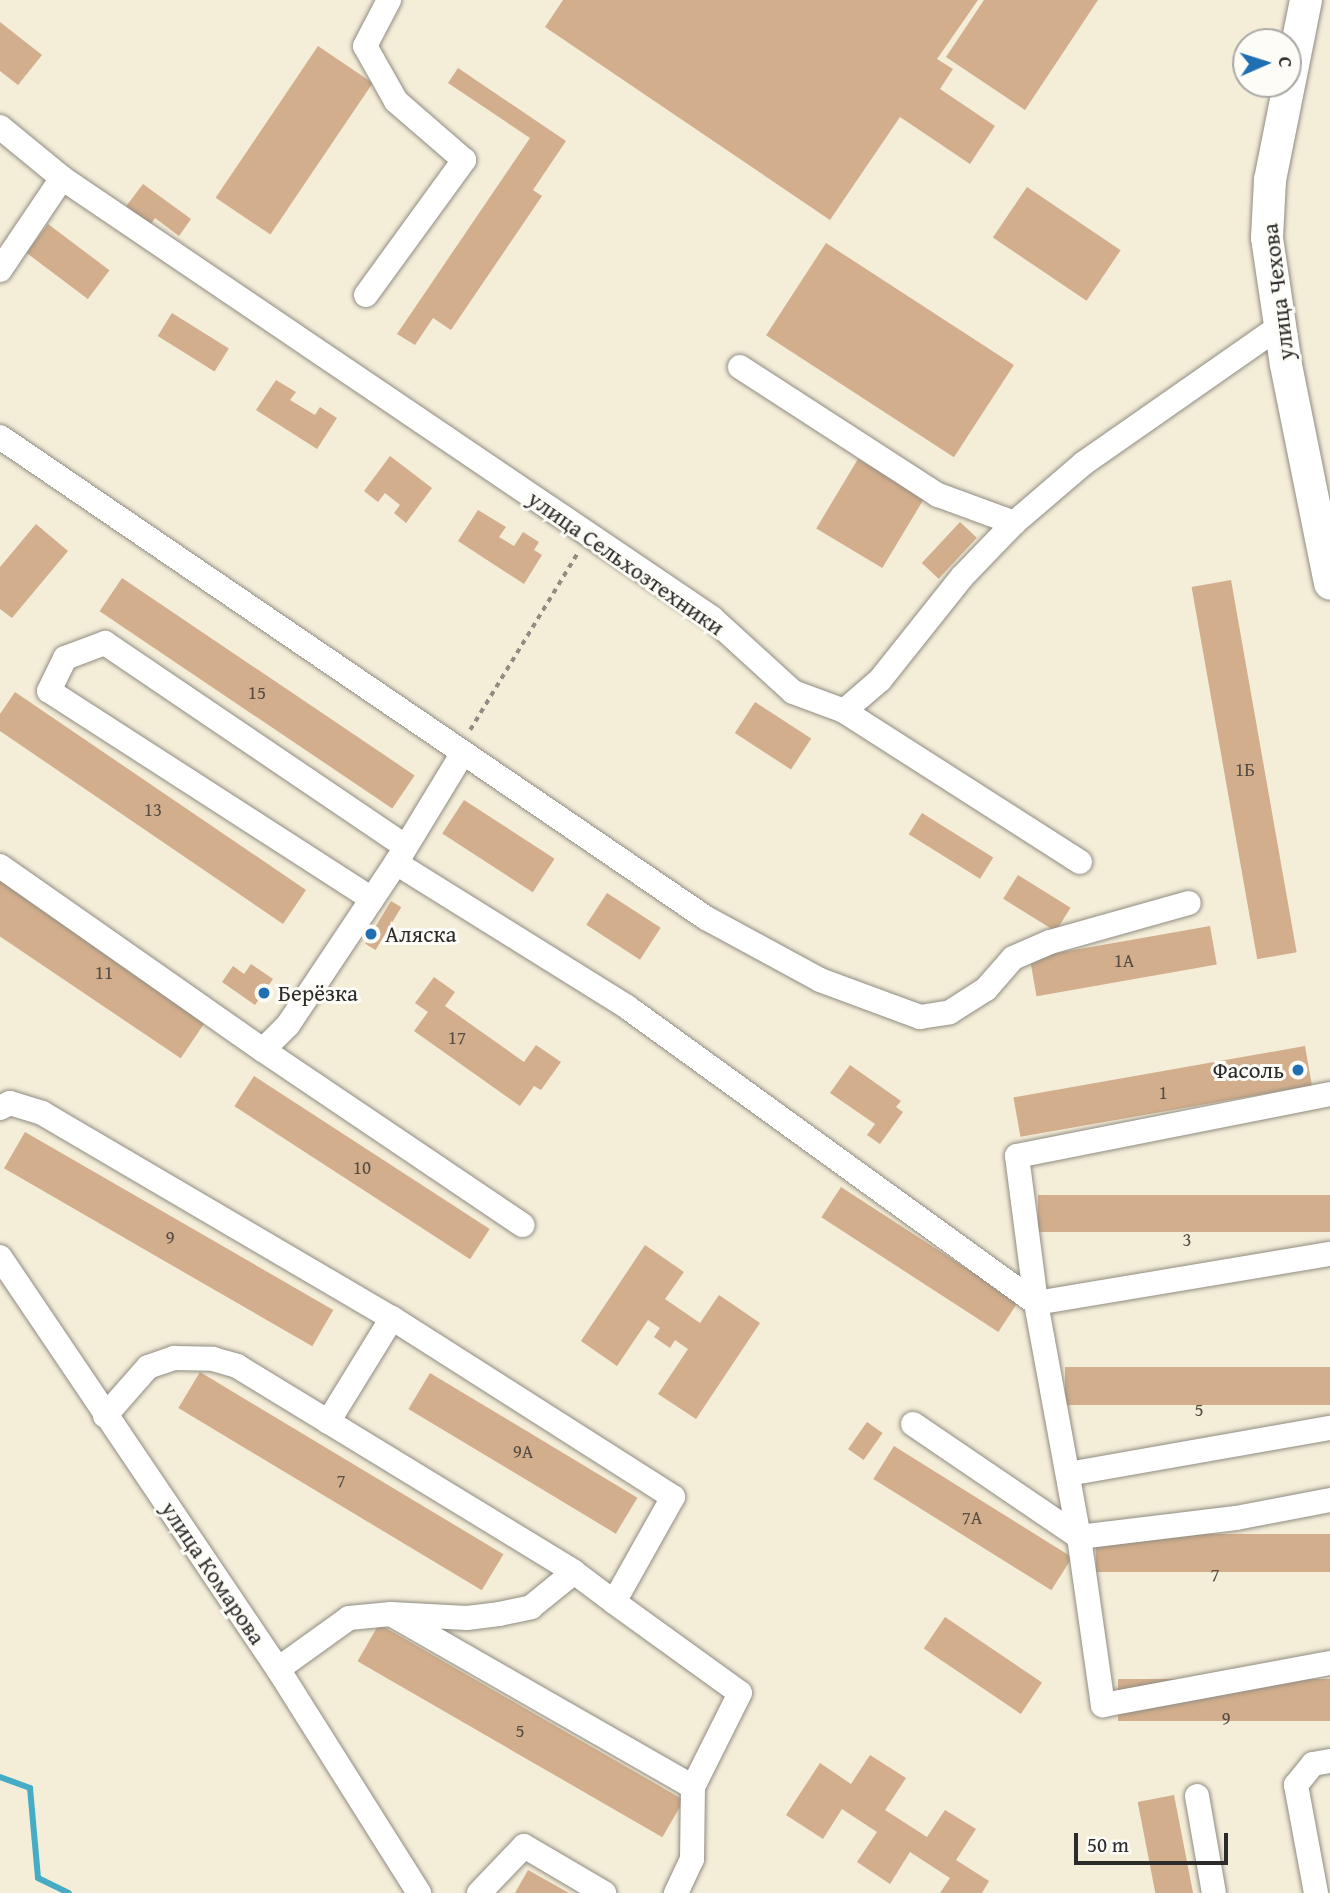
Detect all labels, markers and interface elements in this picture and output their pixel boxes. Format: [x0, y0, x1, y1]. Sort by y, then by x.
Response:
north arrow [1232, 28, 1302, 98]
text: С [1272, 56, 1300, 68]
street label: улица Чехова [1256, 222, 1300, 362]
street label: улица Сельхозтехники [522, 485, 730, 641]
house number: 15 [248, 682, 266, 704]
house number: 1Б [1235, 759, 1255, 781]
house number: 13 [144, 799, 162, 821]
place label: Аляска [385, 920, 456, 948]
marker: Аляска [363, 926, 379, 942]
house number: 1А [1114, 950, 1134, 972]
house number: 11 [95, 962, 113, 984]
place label: Берёзка [278, 979, 358, 1007]
marker: Берёзка [256, 985, 272, 1001]
house number: 17 [448, 1027, 466, 1049]
place label: Фасоль [1213, 1056, 1284, 1084]
marker: Фасоль [1290, 1062, 1306, 1078]
house number: 1 [1158, 1082, 1168, 1104]
house number: 10 [353, 1157, 371, 1179]
house number: 9 [165, 1227, 175, 1249]
house number: 3 [1182, 1229, 1192, 1251]
house number: 5 [1194, 1399, 1204, 1421]
house number: 9А [513, 1441, 533, 1463]
house number: 7 [336, 1470, 346, 1492]
street label: улица Комарова [155, 1496, 271, 1650]
house number: 7А [962, 1507, 982, 1529]
house number: 7 [1210, 1564, 1220, 1586]
house number: 9 [1221, 1708, 1231, 1730]
house number: 5 [515, 1720, 525, 1742]
scale bar [1078, 1820, 1232, 1864]
text: 50 m [1087, 1829, 1129, 1860]

